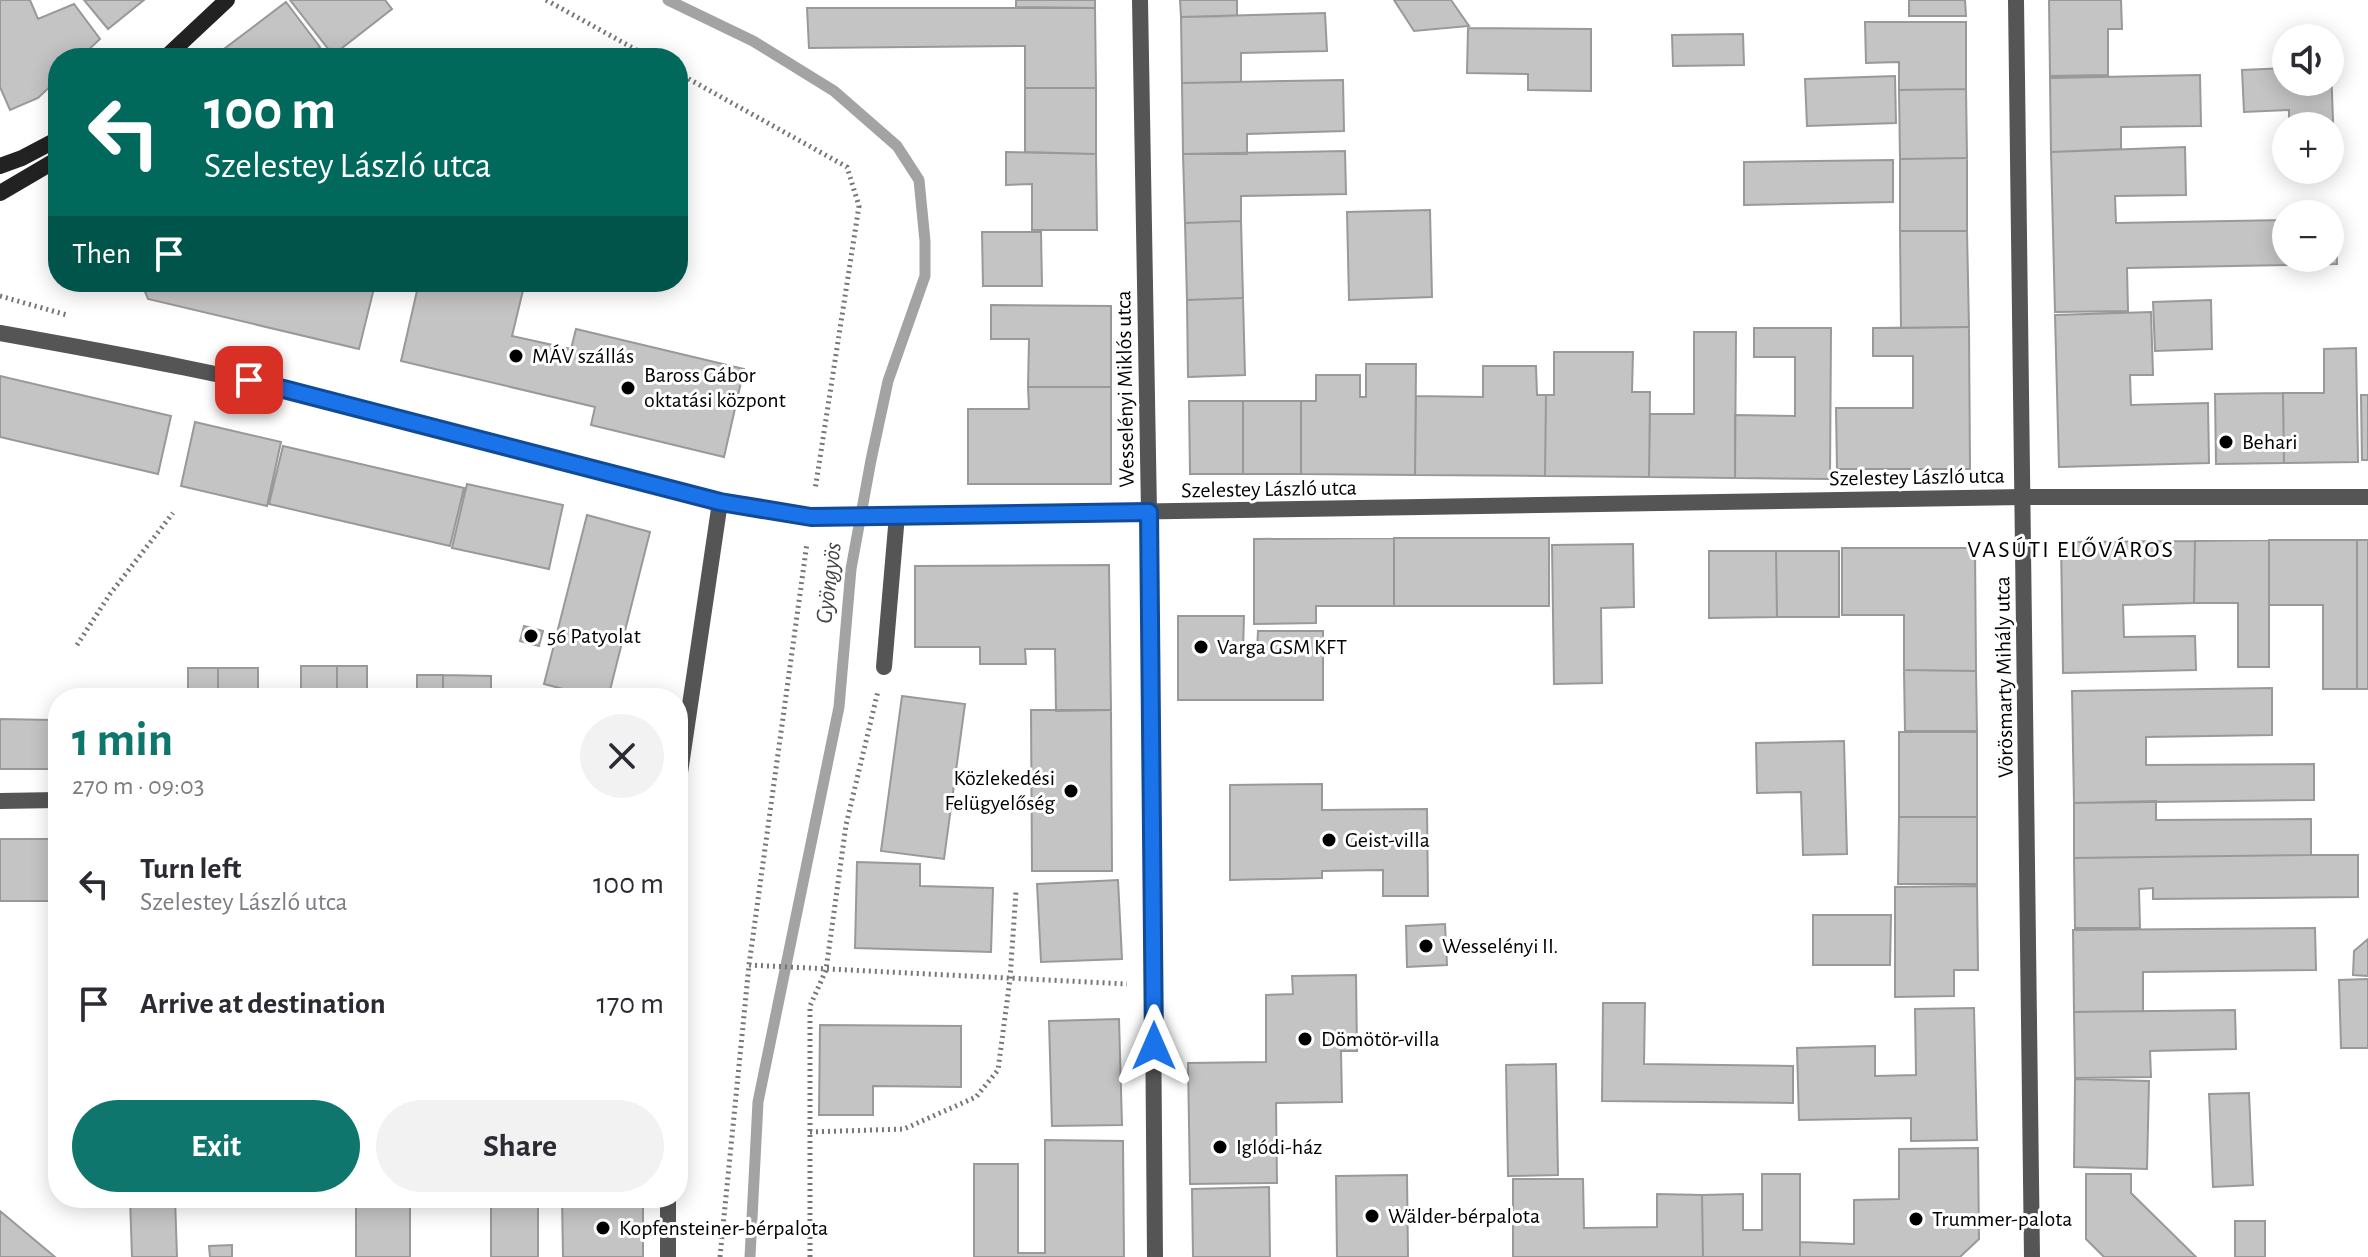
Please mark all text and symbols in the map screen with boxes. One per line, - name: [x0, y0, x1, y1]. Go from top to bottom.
- map controls: [2272, 24, 2344, 272]
- button: sound: [2272, 24, 2344, 96]
- icon: left: [72, 80, 176, 184]
- text: 100 m: [204, 83, 336, 139]
- button: +: [2272, 112, 2344, 184]
- text: Szelestey László utca: [204, 148, 491, 184]
- button: −: [2272, 200, 2344, 272]
- icon: arrive: [147, 232, 191, 276]
- text: Then: [72, 239, 131, 269]
- street label: Wesselényi Miklós utca: [1112, 290, 1138, 488]
- place label: MÁV szállás: [532, 344, 634, 367]
- pin: [215, 346, 283, 414]
- marker: MÁV szállás: [507, 347, 525, 365]
- icon: arrive: [227, 358, 271, 402]
- place label: Baross Gábor oktatási központ: [644, 364, 786, 411]
- marker: Baross Gábor oktatási központ: [619, 379, 637, 397]
- place label: Behari: [2242, 431, 2298, 453]
- marker: Behari: [2217, 433, 2235, 451]
- street label: Szelestey László utca: [1829, 464, 2005, 490]
- street label: Szelestey László utca: [1181, 476, 1357, 502]
- district label: VASÚTI ELŐVÁROS: [1967, 536, 2175, 562]
- water label: Gyöngyös: [812, 541, 846, 625]
- street label: Vörösmarty Mihály utca: [1991, 576, 2017, 778]
- place label: 56 Patyolat: [547, 625, 641, 647]
- marker: 56 Patyolat: [522, 627, 540, 645]
- place label: Varga GSM KFT: [1217, 636, 1347, 658]
- marker: Varga GSM KFT: [1192, 638, 1210, 656]
- button: close: [580, 714, 664, 798]
- text: 1 min: [72, 717, 173, 765]
- place label: Közlekedési Felügyelőség: [944, 767, 1055, 814]
- text: 270 m · 09:03: [72, 773, 204, 799]
- marker: Közlekedési Felügyelőség: [1062, 782, 1080, 800]
- place label: Geist-villa: [1345, 829, 1430, 851]
- marker: Geist-villa: [1320, 831, 1338, 849]
- text: Turn left: [140, 854, 241, 884]
- icon: left: [72, 862, 116, 906]
- text: 100 m: [593, 869, 664, 899]
- text: Szelestey László utca: [140, 889, 348, 915]
- place label: Wesselényi II.: [1442, 935, 1558, 957]
- marker: Wesselényi II.: [1417, 937, 1435, 955]
- icon: arrive: [72, 982, 116, 1026]
- text: Arrive at destination: [140, 989, 386, 1019]
- text: 170 m: [596, 989, 664, 1019]
- position arrow: [1112, 1004, 1196, 1088]
- place label: Dömötör-villa: [1321, 1028, 1440, 1050]
- marker: Dömötör-villa: [1296, 1030, 1314, 1048]
- button: Exit: [72, 1100, 360, 1192]
- button: Share: [376, 1100, 664, 1192]
- place label: Iglódi-ház: [1236, 1136, 1322, 1158]
- marker: Iglódi-ház: [1211, 1138, 1229, 1156]
- place label: Wälder-bérpalota: [1388, 1205, 1540, 1227]
- marker: Wälder-bérpalota: [1363, 1207, 1381, 1225]
- place label: Trummer-palota: [1932, 1208, 2073, 1230]
- marker: Trummer-palota: [1907, 1210, 1925, 1228]
- place label: Kopfensteiner-bérpalota: [619, 1217, 828, 1239]
- marker: Kopfensteiner-bérpalota: [594, 1219, 612, 1237]

